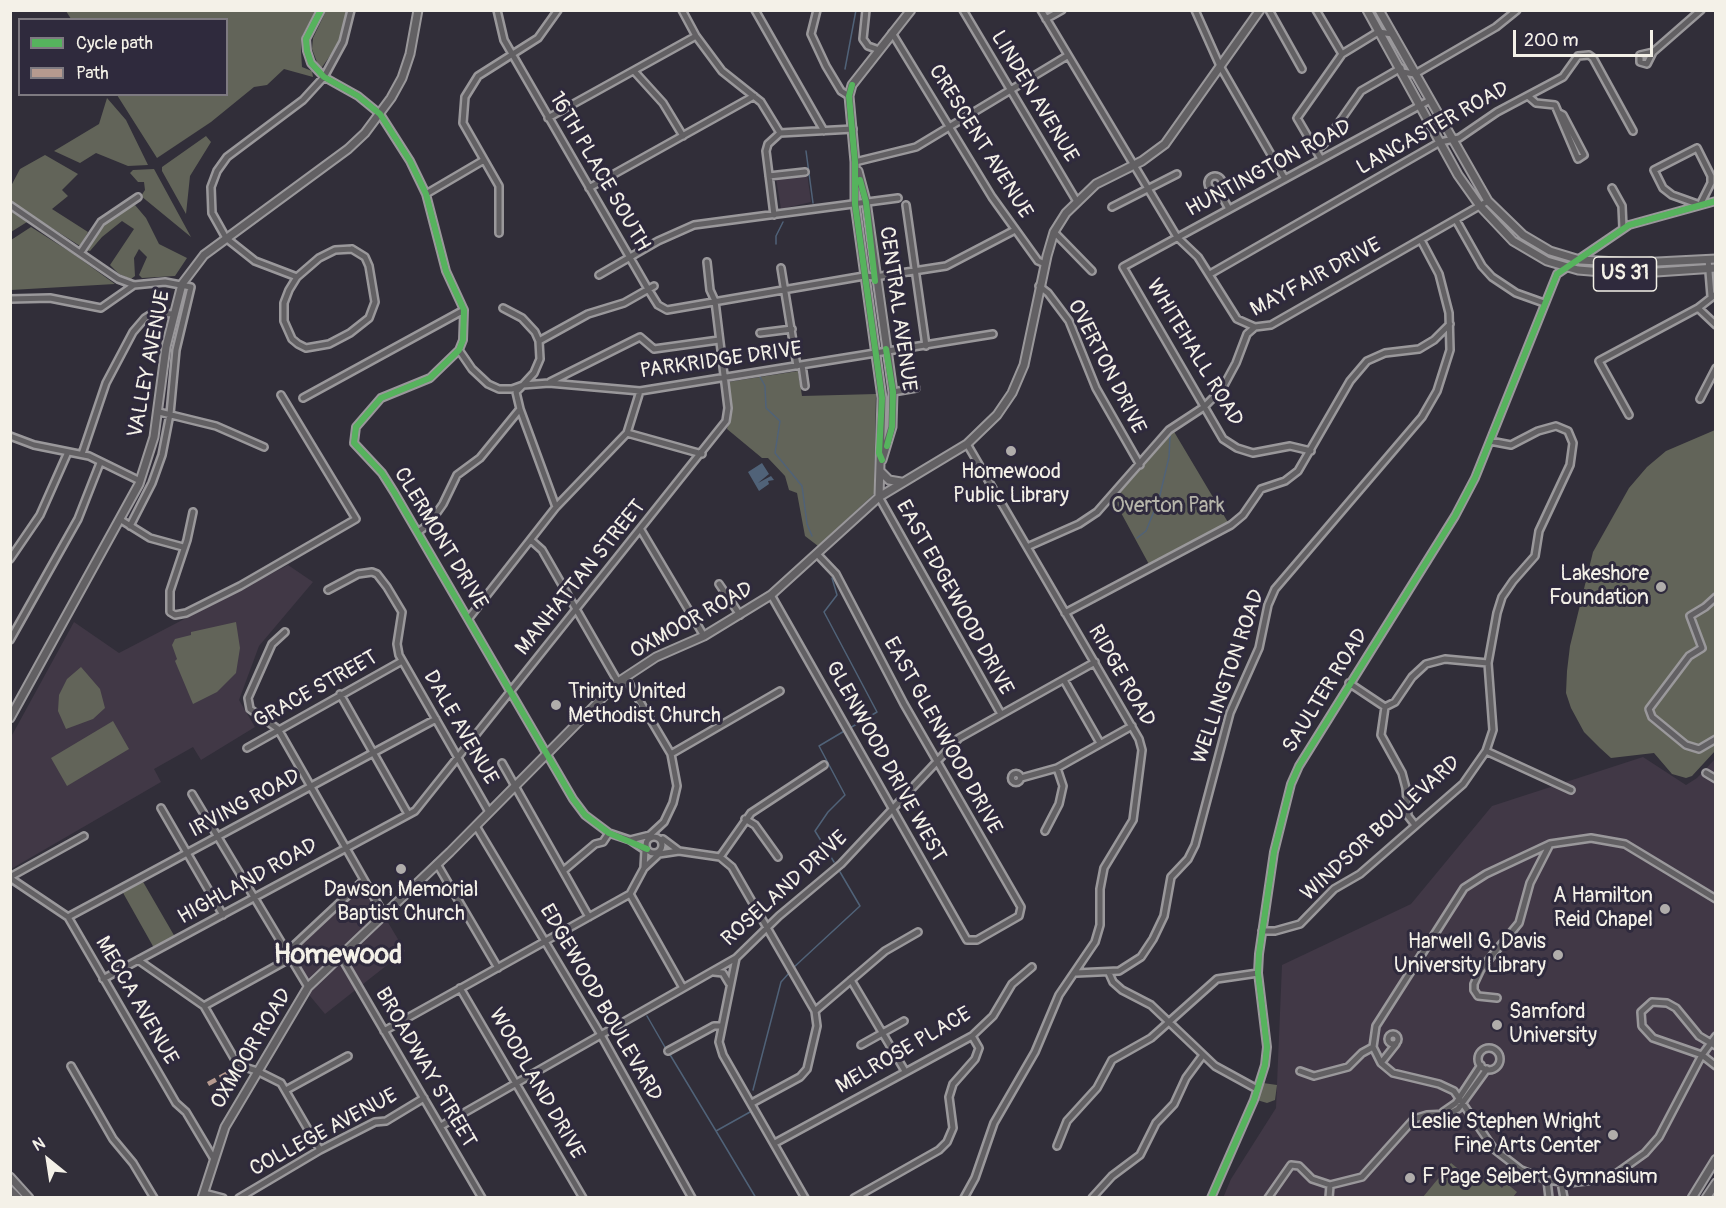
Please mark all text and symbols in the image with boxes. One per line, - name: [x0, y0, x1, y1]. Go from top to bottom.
- legend: [18, 18, 228, 96]
- scale bar: [1516, 18, 1656, 56]
- street label: LINDEN AVENUE: [985, 27, 1083, 167]
- text: 200 m: [1524, 29, 1579, 52]
- text: Cycle path: [76, 32, 153, 55]
- street label: CRESCENT AVENUE: [922, 60, 1038, 224]
- text: Path: [76, 62, 109, 85]
- street label: LANCASTER ROAD: [1353, 77, 1513, 181]
- street label: 16TH PLACE SOUTH: [543, 88, 655, 256]
- street label: HUNTINGTON ROAD: [1182, 115, 1356, 223]
- street label: CENTRAL AVENUE: [873, 225, 921, 393]
- street label: MAYFAIR DRIVE: [1246, 233, 1386, 323]
- road number: US 31: [1594, 257, 1656, 291]
- street label: WHITEHALL ROAD: [1140, 275, 1248, 431]
- street label: VALLEY AVENUE: [123, 288, 177, 440]
- street label: OVERTON DRIVE: [1061, 296, 1151, 438]
- street label: PARKRIDGE DRIVE: [638, 337, 804, 385]
- marker: Homewood Public Library: [1004, 444, 1018, 458]
- place label: Homewood Public Library: [953, 460, 1069, 510]
- street label: CLERMONT DRIVE: [388, 463, 492, 615]
- park label: Overton Park: [1111, 494, 1225, 520]
- street label: MANHATTAN STREET: [511, 495, 651, 661]
- street label: EAST EDGEWOOD DRIVE: [890, 496, 1018, 700]
- place label: Lakeshore Foundation: [1549, 562, 1649, 612]
- street label: OXMOOR ROAD: [626, 577, 758, 665]
- marker: Lakeshore Foundation: [1654, 580, 1668, 594]
- street label: WELLINGTON ROAD: [1187, 587, 1271, 767]
- street label: RIDGE ROAD: [1082, 621, 1160, 731]
- street label: SAULTER ROAD: [1278, 624, 1374, 758]
- street label: EAST GLENWOOD DRIVE: [877, 633, 1007, 839]
- street label: GRACE STREET: [250, 646, 382, 734]
- street label: GLENWOOD DRIVE WEST: [819, 657, 951, 867]
- street label: DALE AVENUE: [417, 666, 503, 790]
- place label: Trinity United Methodist Church: [568, 680, 721, 730]
- marker: Trinity United Methodist Church: [549, 698, 563, 712]
- street label: WINDSOR BOULEVARD: [1296, 751, 1466, 907]
- street label: IRVING ROAD: [185, 764, 305, 844]
- street label: ROSELAND DRIVE: [717, 826, 853, 952]
- street label: HIGHLAND ROAD: [174, 833, 322, 931]
- marker: Dawson Memorial Baptist Church: [394, 862, 408, 876]
- place label: Dawson Memorial Baptist Church: [323, 878, 479, 928]
- place label: A Hamilton Reid Chapel: [1553, 884, 1653, 934]
- street label: EDGEWOOD BOULEVARD: [533, 900, 667, 1106]
- marker: A Hamilton Reid Chapel: [1658, 902, 1672, 916]
- place label: Harwell G. Davis University Library: [1394, 930, 1546, 980]
- street label: MECCA AVENUE: [89, 932, 183, 1070]
- district label: Homewood: [274, 940, 402, 972]
- marker: Harwell G. Davis University Library: [1551, 948, 1565, 962]
- street label: BROADWAY STREET: [369, 983, 481, 1153]
- street label: OXMOOR ROAD: [206, 984, 298, 1114]
- place label: Samford University: [1509, 1000, 1597, 1050]
- street label: MELROSE PLACE: [832, 1002, 976, 1100]
- street label: WOODLAND DRIVE: [483, 1004, 589, 1164]
- marker: Samford University: [1490, 1018, 1504, 1032]
- street label: COLLEGE AVENUE: [246, 1084, 402, 1182]
- place label: Leslie Stephen Wright Fine Arts Center: [1410, 1110, 1601, 1160]
- marker: Leslie Stephen Wright Fine Arts Center: [1606, 1128, 1620, 1142]
- north arrow: [18, 1130, 78, 1190]
- text: N: [29, 1133, 49, 1156]
- place label: F Page Seibert Gymnasium: [1422, 1165, 1658, 1191]
- marker: F Page Seibert Gymnasium: [1403, 1171, 1417, 1185]

